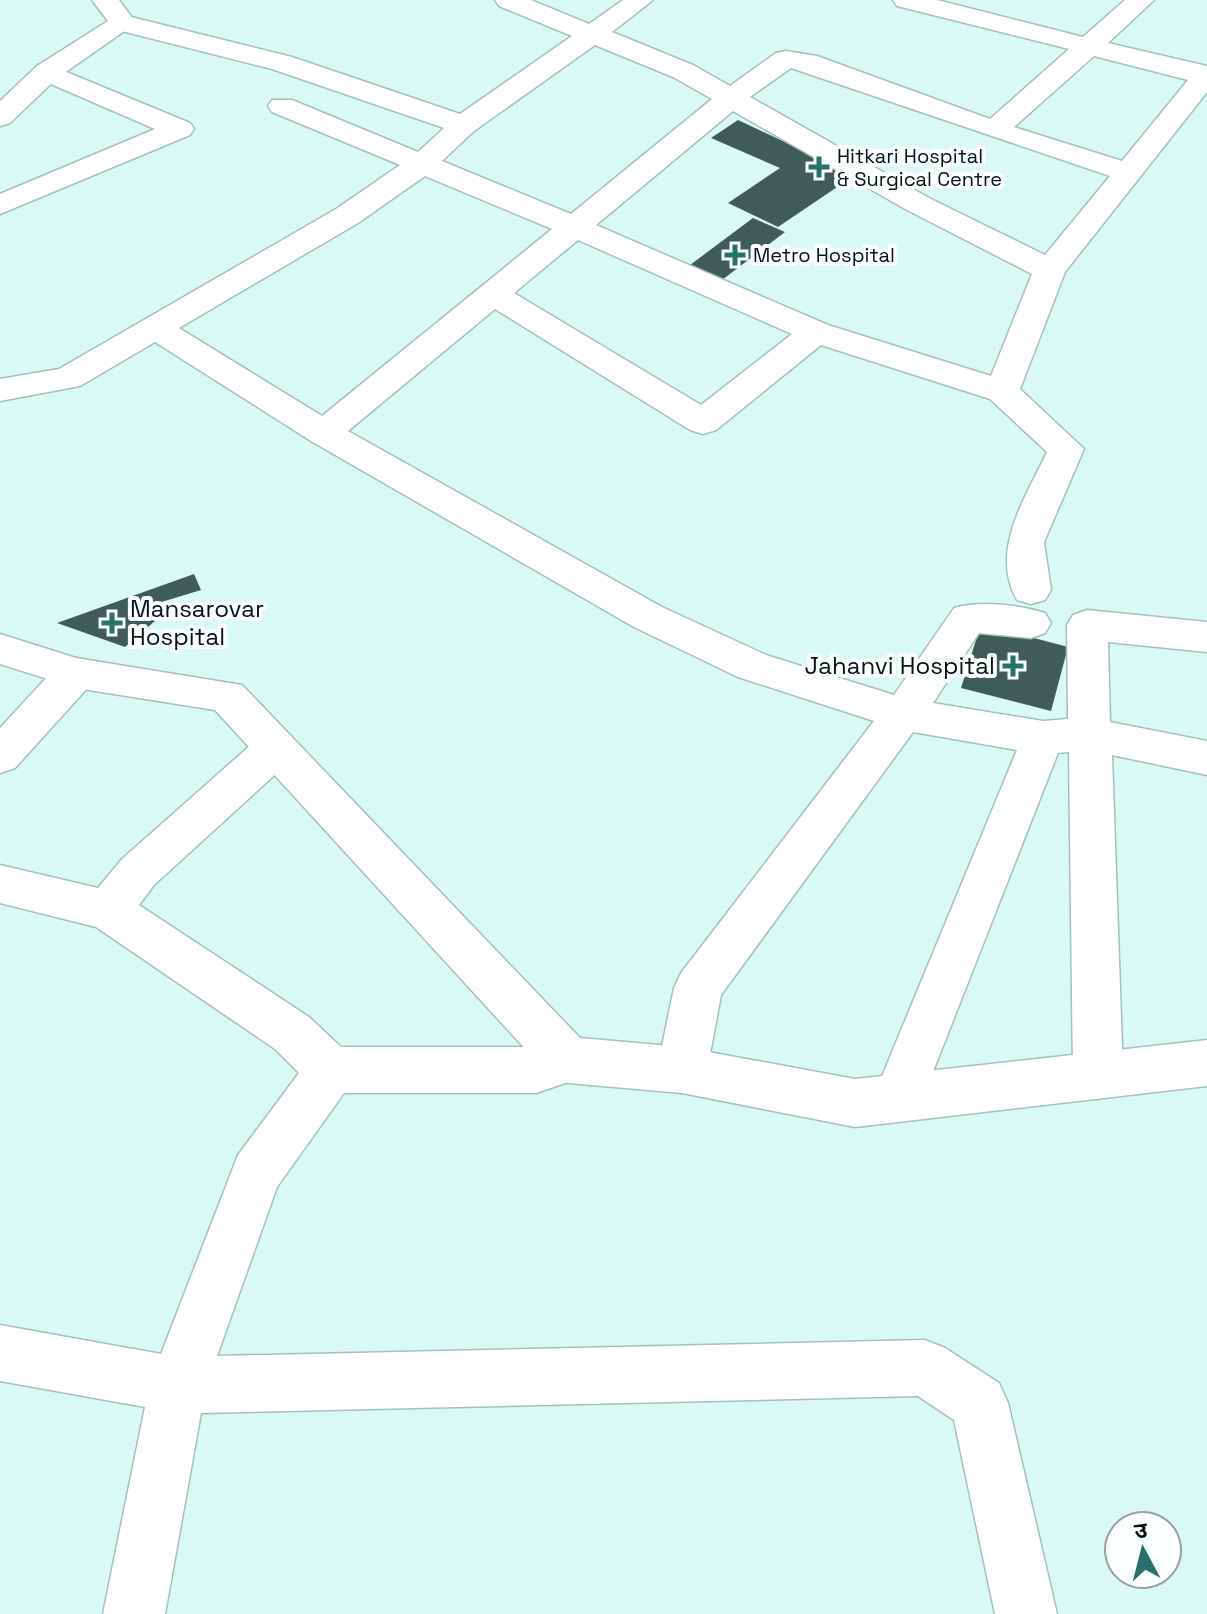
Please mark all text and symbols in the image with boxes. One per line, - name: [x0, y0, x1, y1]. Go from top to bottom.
- place label: Hitkari Hospital & Surgical Centre: [837, 143, 1002, 192]
- marker: Hitkari Hospital & Surgical Centre: [808, 156, 830, 178]
- place label: Metro Hospital: [753, 242, 895, 268]
- marker: Metro Hospital: [724, 244, 746, 266]
- place label: Mansarovar Hospital: [130, 593, 264, 652]
- marker: Mansarovar Hospital: [101, 612, 123, 634]
- place label: Jahanvi Hospital: [805, 650, 995, 681]
- marker: Jahanvi Hospital: [1002, 655, 1024, 677]
- north arrow: [1103, 1510, 1183, 1590]
- text: उ: [1132, 1515, 1150, 1545]

